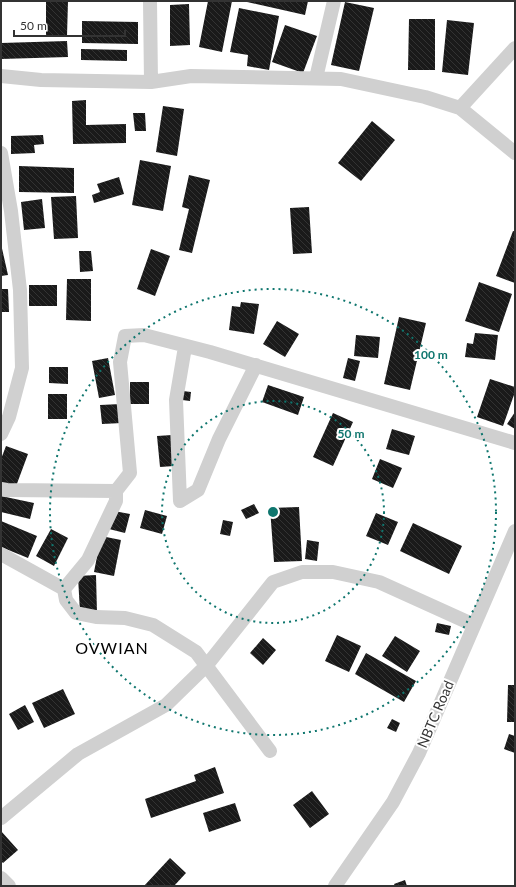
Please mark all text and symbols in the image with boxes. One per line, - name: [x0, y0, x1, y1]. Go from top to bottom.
- scale bar: [14, 12, 125, 38]
- text: 50 m: [20, 18, 47, 33]
- text: 100 m: [414, 347, 448, 362]
- text: 50 m: [338, 426, 364, 441]
- centre of rings: [266, 505, 280, 519]
- district label: OVWIAN: [75, 638, 149, 657]
- street label: NBTC Road: [413, 678, 457, 750]

